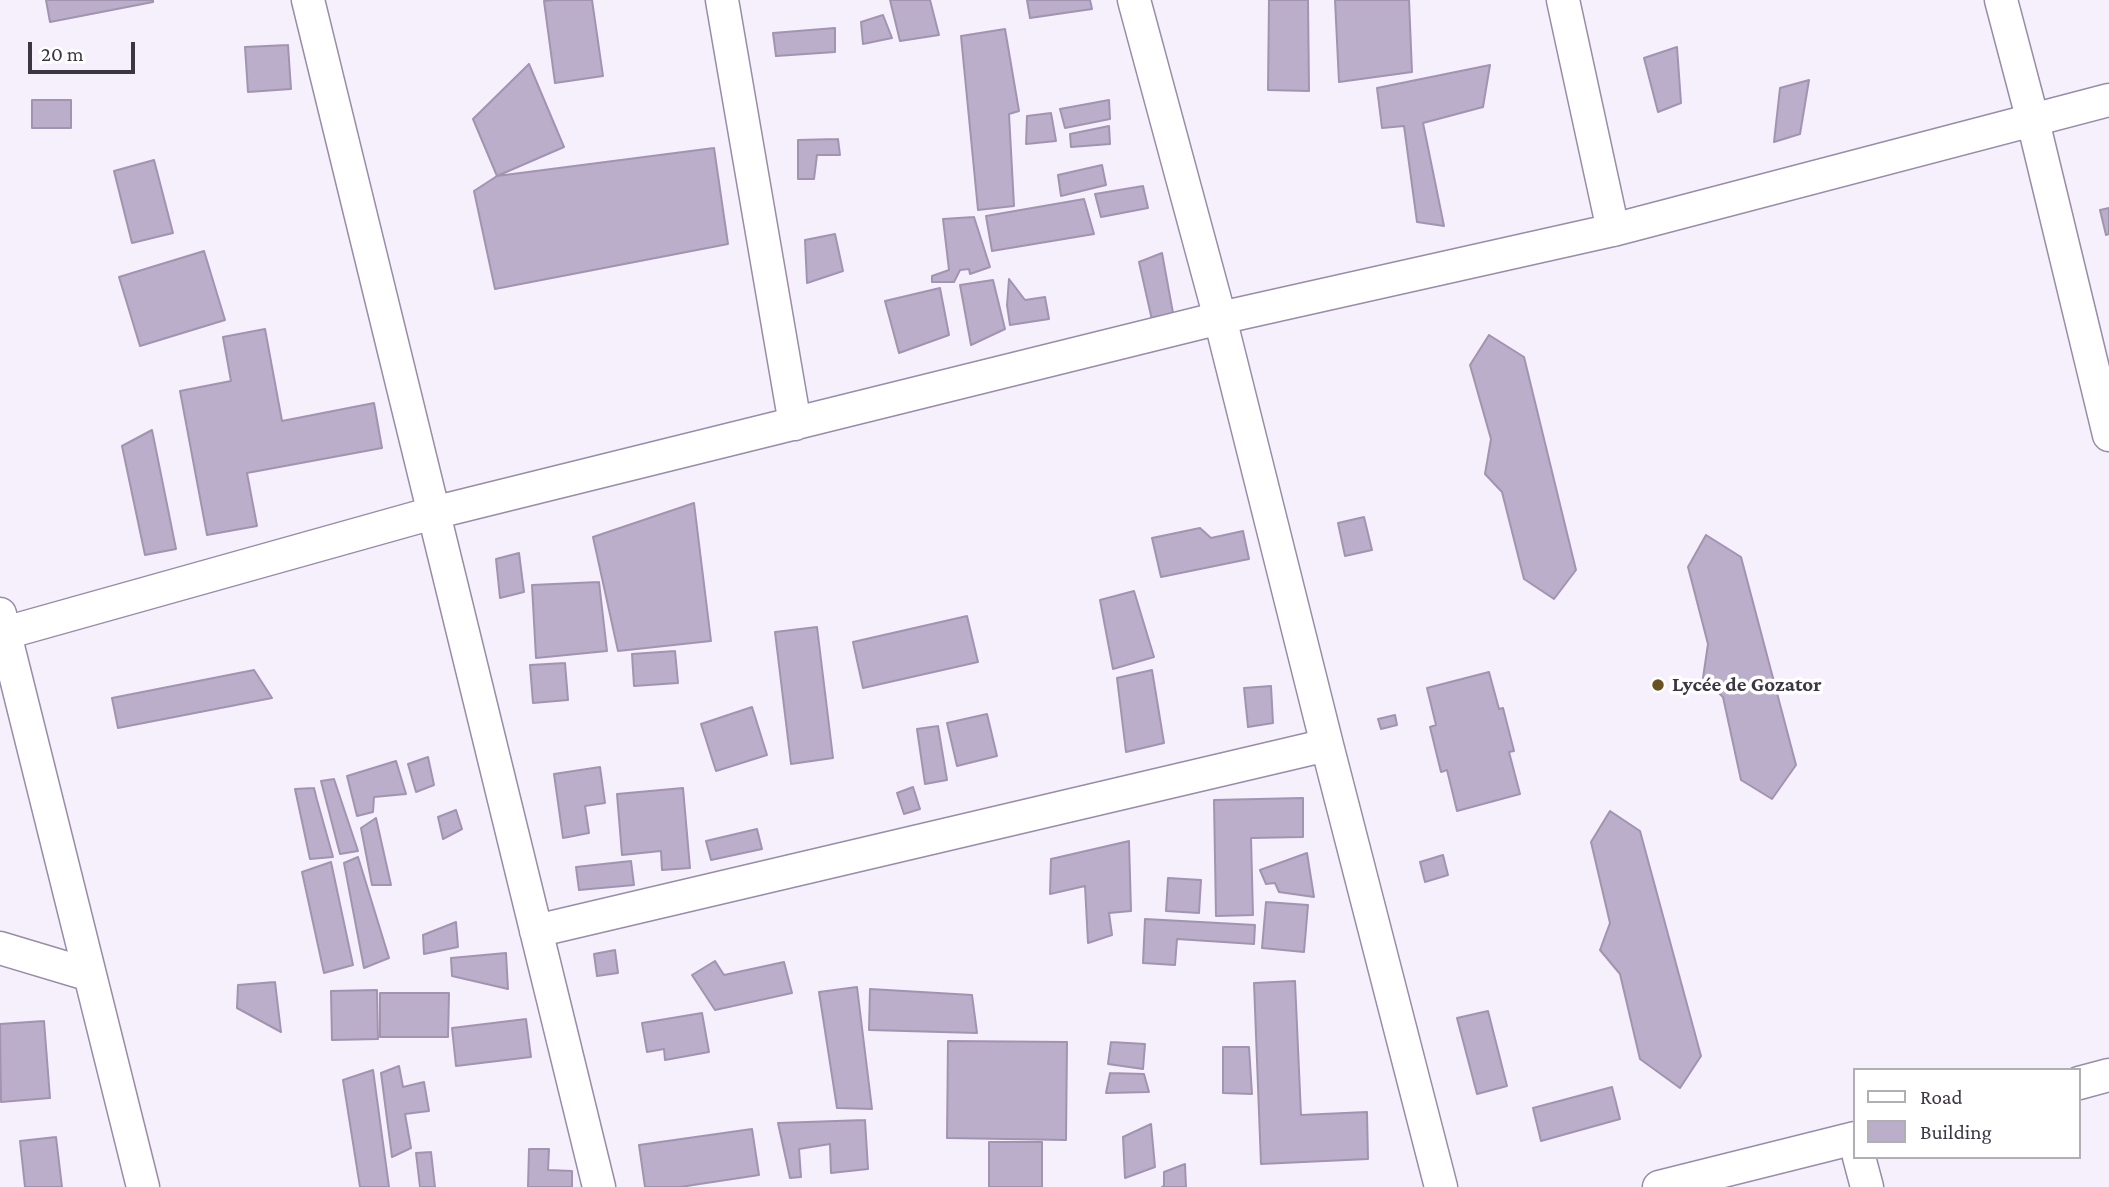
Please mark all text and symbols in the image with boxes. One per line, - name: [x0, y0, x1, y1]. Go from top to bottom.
- scale bar: [32, 28, 138, 72]
- text: 20 m: [41, 42, 84, 66]
- place label: Lycée de Gozator: [1672, 672, 1822, 698]
- marker: Lycée de Gozator: [1650, 677, 1666, 693]
- legend: [1854, 1068, 2081, 1159]
- text: Road: [1920, 1085, 1963, 1109]
- text: Building: [1920, 1120, 1992, 1144]

